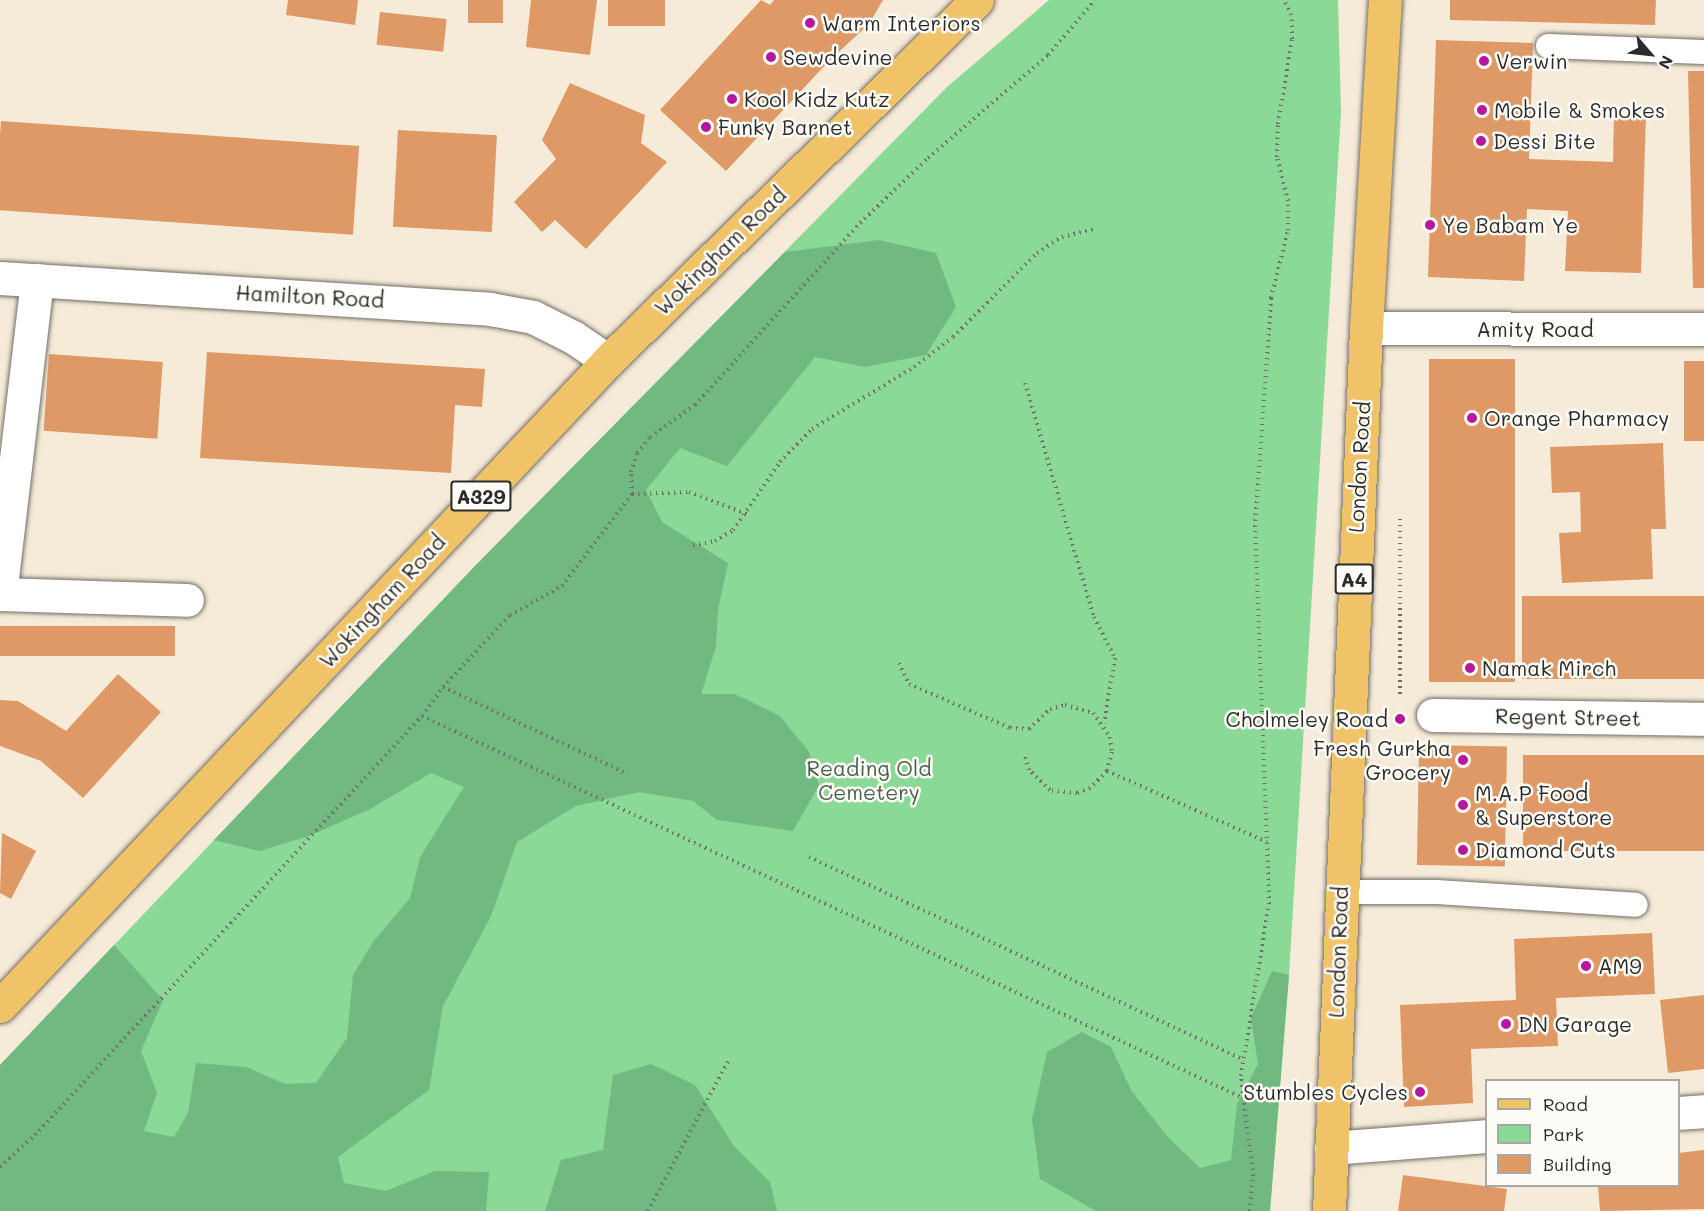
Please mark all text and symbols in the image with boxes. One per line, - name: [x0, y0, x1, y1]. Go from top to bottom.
- place label: Warm Interiors: [822, 10, 981, 36]
- marker: Warm Interiors: [803, 16, 817, 30]
- north arrow: [1620, 24, 1680, 84]
- place label: Sewdevine: [783, 44, 893, 70]
- place label: Verwin: [1496, 48, 1567, 74]
- marker: Sewdevine: [764, 50, 778, 64]
- text: N: [1654, 52, 1678, 73]
- marker: Verwin: [1477, 54, 1491, 68]
- place label: Kool Kidz Kutz: [744, 86, 890, 112]
- marker: Kool Kidz Kutz: [725, 92, 739, 106]
- place label: Mobile & Smokes: [1494, 97, 1665, 123]
- marker: Mobile & Smokes: [1475, 103, 1489, 117]
- place label: Funky Barnet: [718, 114, 852, 140]
- marker: Funky Barnet: [699, 120, 713, 134]
- place label: Dessi Bite: [1493, 128, 1596, 154]
- marker: Dessi Bite: [1474, 134, 1488, 148]
- street label: Wokingham Road: [649, 182, 791, 320]
- place label: Ye Babam Ye: [1442, 212, 1578, 238]
- marker: Ye Babam Ye: [1423, 218, 1437, 232]
- street label: Hamilton Road: [235, 280, 385, 312]
- street label: Amity Road: [1477, 316, 1593, 342]
- street label: London Road: [1343, 401, 1375, 533]
- place label: Orange Pharmacy: [1484, 405, 1669, 431]
- marker: Orange Pharmacy: [1465, 411, 1479, 425]
- road number: A329: [450, 479, 512, 513]
- street label: Wokingham Road: [314, 529, 450, 673]
- road number: A4: [1334, 562, 1374, 596]
- place label: Namak Mirch: [1482, 655, 1616, 681]
- marker: Namak Mirch: [1463, 661, 1477, 675]
- street label: Regent Street: [1495, 703, 1641, 731]
- place label: Cholmeley Road: [1225, 706, 1388, 732]
- marker: Cholmeley Road: [1393, 712, 1407, 726]
- place label: Fresh Gurkha Grocery: [1313, 735, 1451, 785]
- marker: Fresh Gurkha Grocery: [1456, 753, 1470, 767]
- park label: Reading Old Cemetery: [806, 755, 932, 805]
- place label: M.A.P Food & Superstore: [1475, 780, 1612, 830]
- marker: M.A.P Food & Superstore: [1456, 798, 1470, 812]
- place label: Diamond Cuts: [1475, 837, 1616, 863]
- marker: Diamond Cuts: [1456, 843, 1470, 857]
- street label: London Road: [1323, 886, 1353, 1018]
- place label: AM9: [1598, 953, 1642, 979]
- marker: AM9: [1579, 959, 1593, 973]
- place label: DN Garage: [1518, 1011, 1632, 1037]
- marker: DN Garage: [1499, 1017, 1513, 1031]
- place label: Stumbles Cycles: [1243, 1079, 1408, 1105]
- legend: [1485, 1079, 1680, 1187]
- marker: Stumbles Cycles: [1413, 1085, 1427, 1099]
- text: Road: [1543, 1092, 1588, 1116]
- text: Park: [1543, 1122, 1584, 1146]
- text: Building: [1543, 1152, 1611, 1176]

